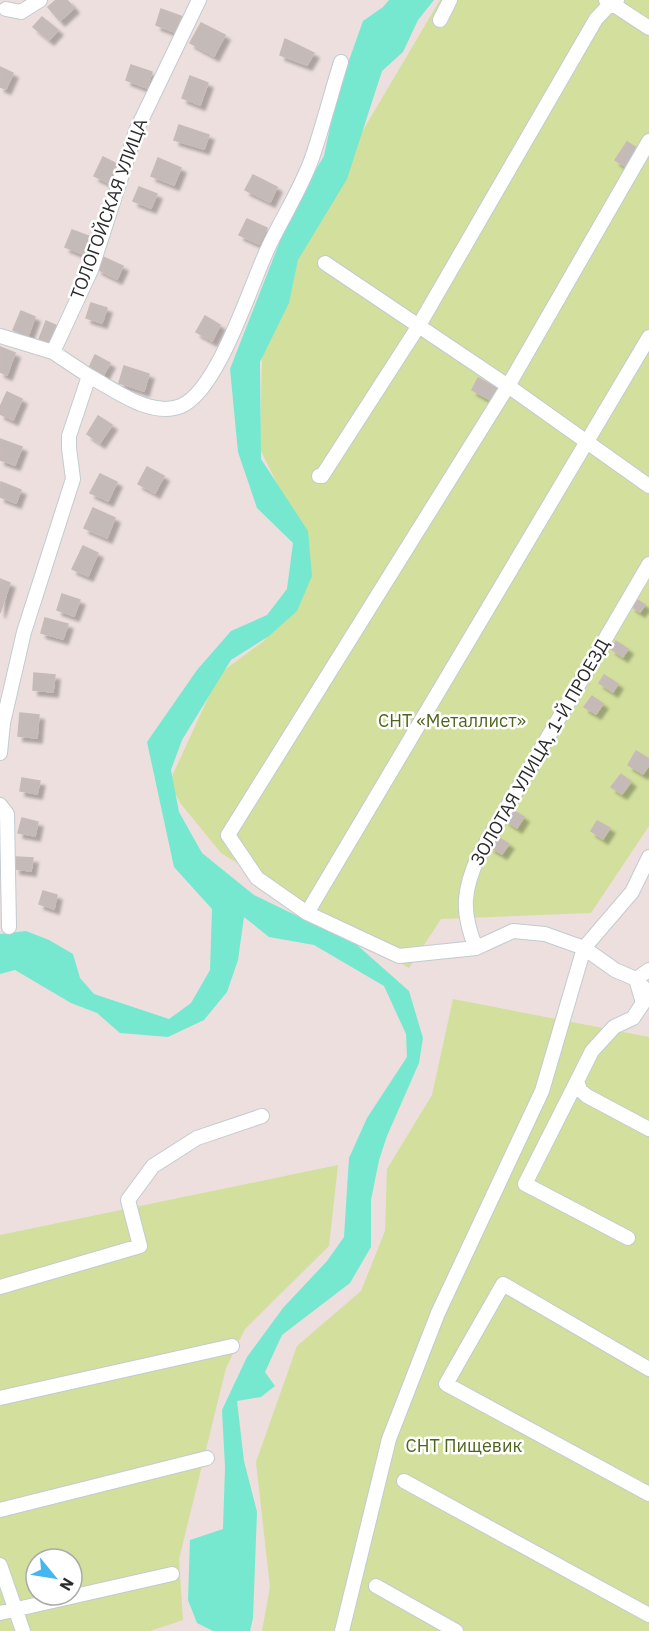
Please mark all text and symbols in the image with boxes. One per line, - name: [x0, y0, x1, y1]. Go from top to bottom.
- street label: ТОЛОГОЙСКАЯ УЛИЦА: [65, 115, 152, 303]
- street label: ЗОЛОТАЯ УЛИЦА, 1-Й ПРОЕЗД: [465, 634, 614, 869]
- park label: СНТ «Металлист»: [378, 709, 526, 732]
- park label: СНТ Пищевик: [406, 1434, 522, 1457]
- north arrow: [24, 1547, 84, 1607]
- text: N: [55, 1574, 79, 1595]

